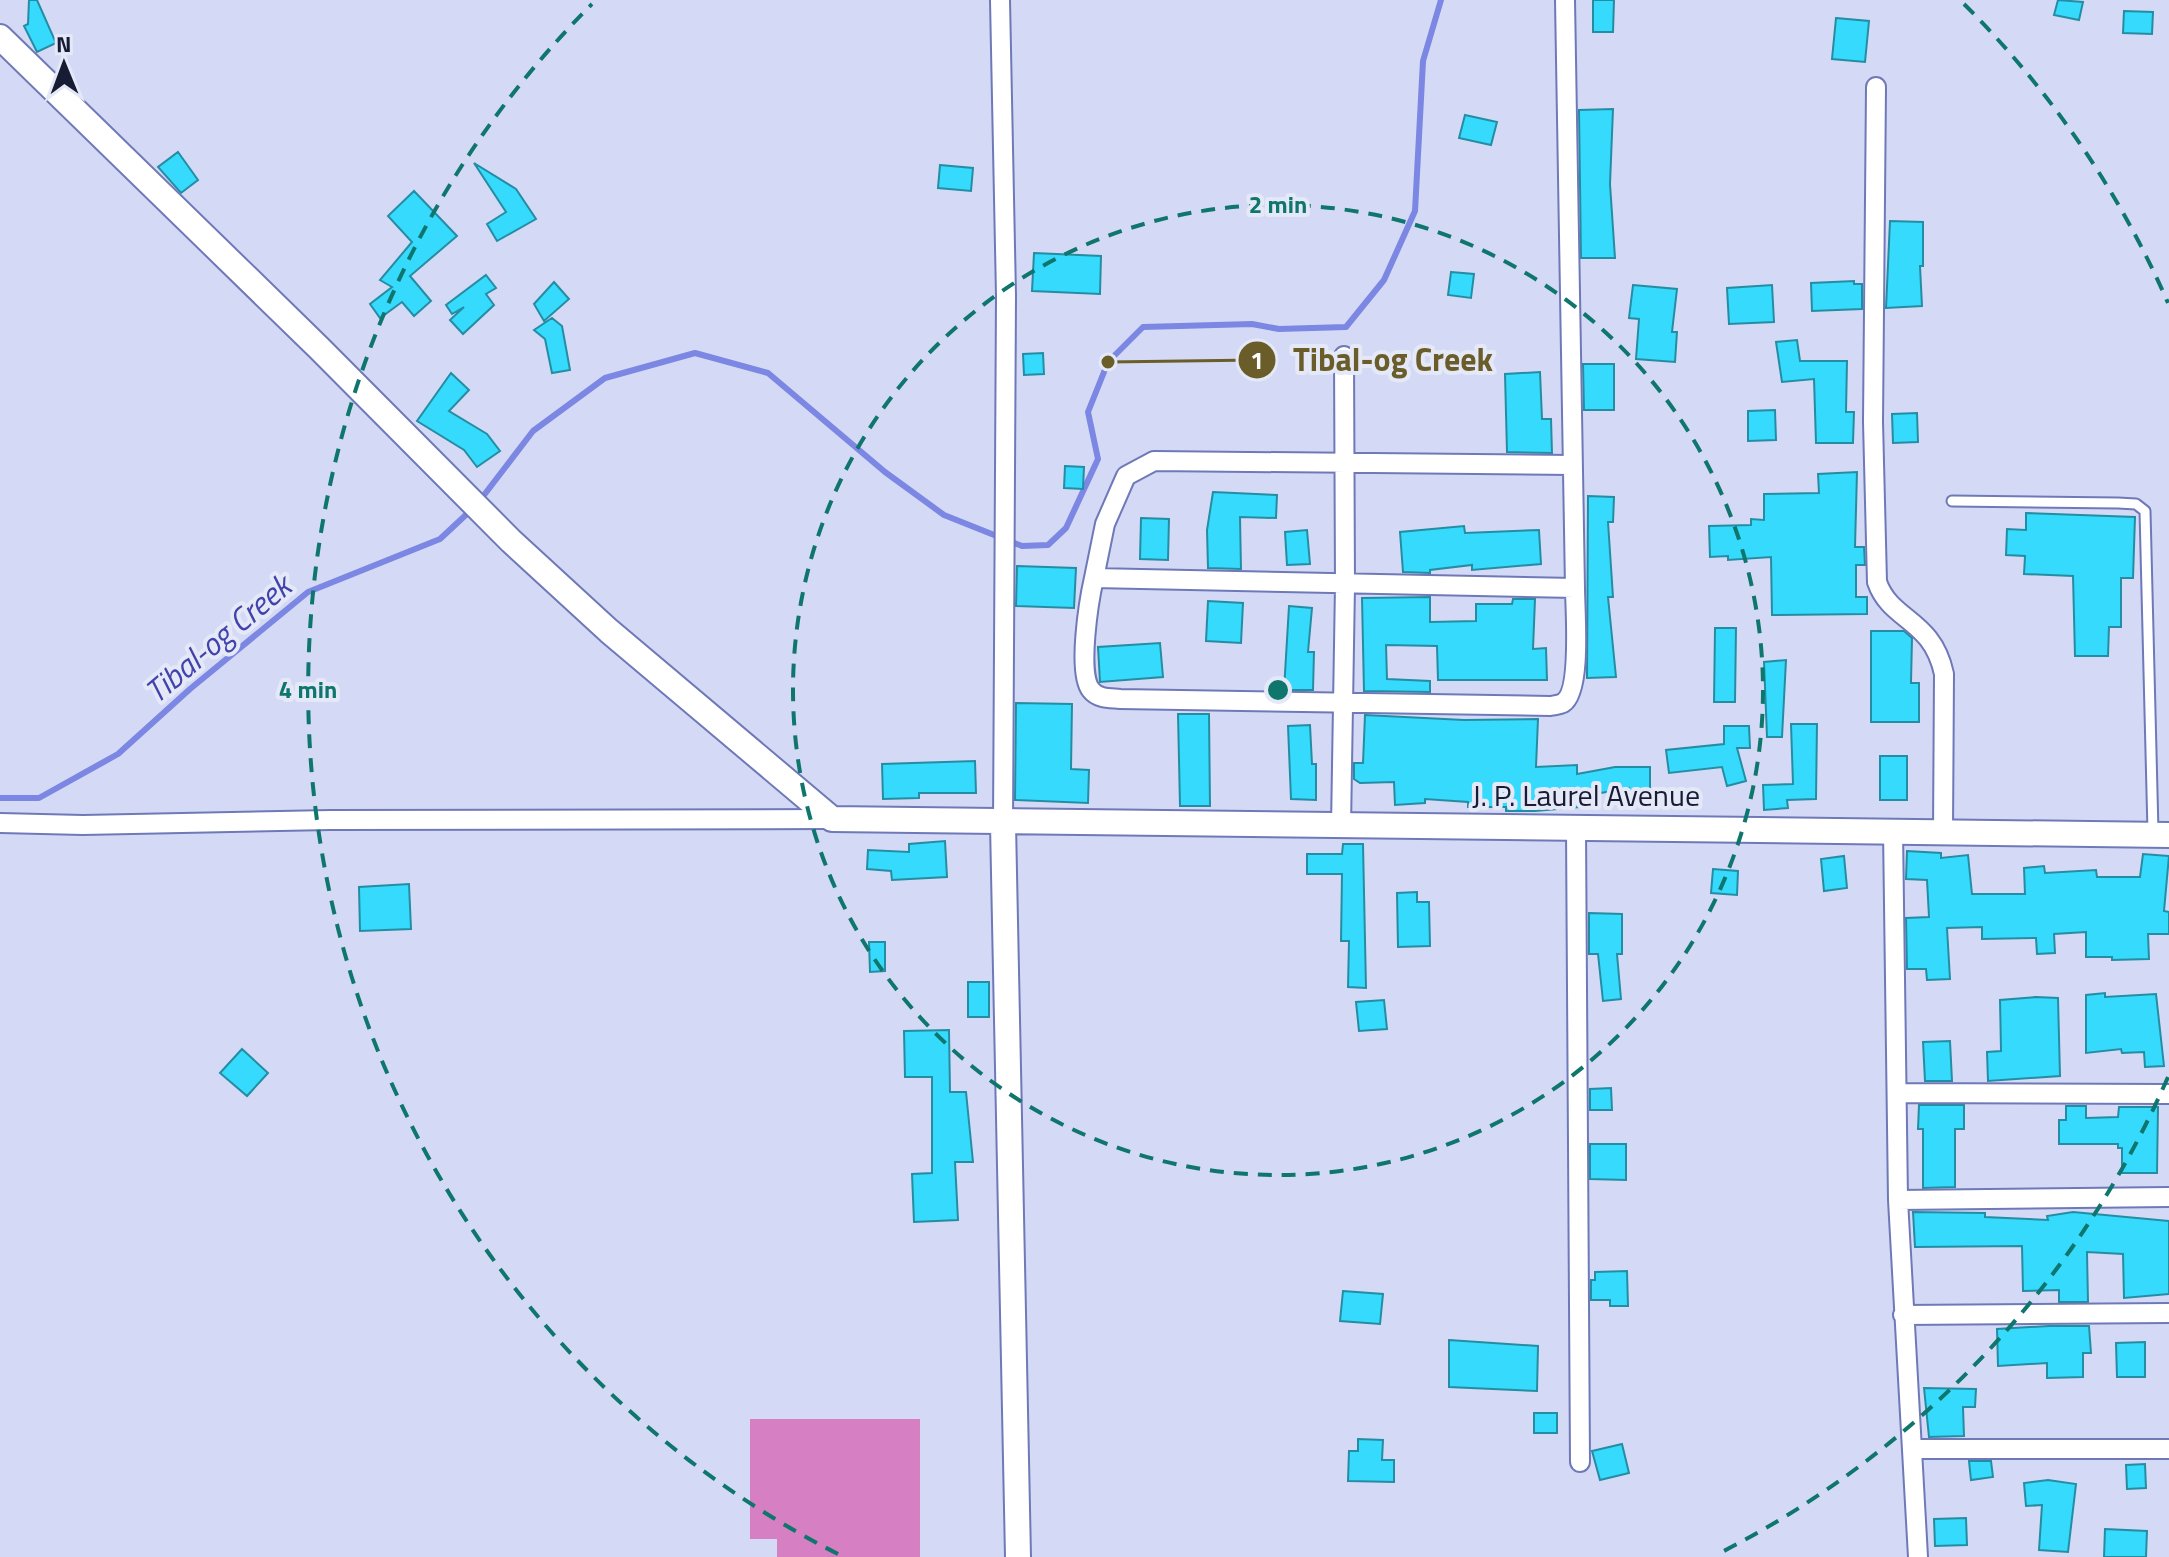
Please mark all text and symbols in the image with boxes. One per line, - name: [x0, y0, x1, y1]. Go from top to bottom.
- north arrow: [24, 24, 104, 104]
- text: N: [56, 27, 72, 61]
- text: 2 min: [1249, 186, 1307, 222]
- callout: Tibal-og Creek: [1237, 332, 1509, 388]
- text: Tibal-og Creek: [1293, 335, 1494, 383]
- text: 1: [1250, 342, 1264, 378]
- water label: Tibal-og Creek: [133, 560, 304, 714]
- text: 4 min: [279, 671, 337, 707]
- centre of rings: [1264, 676, 1292, 704]
- street label: J. P. Laurel Avenue: [1472, 772, 1700, 818]

